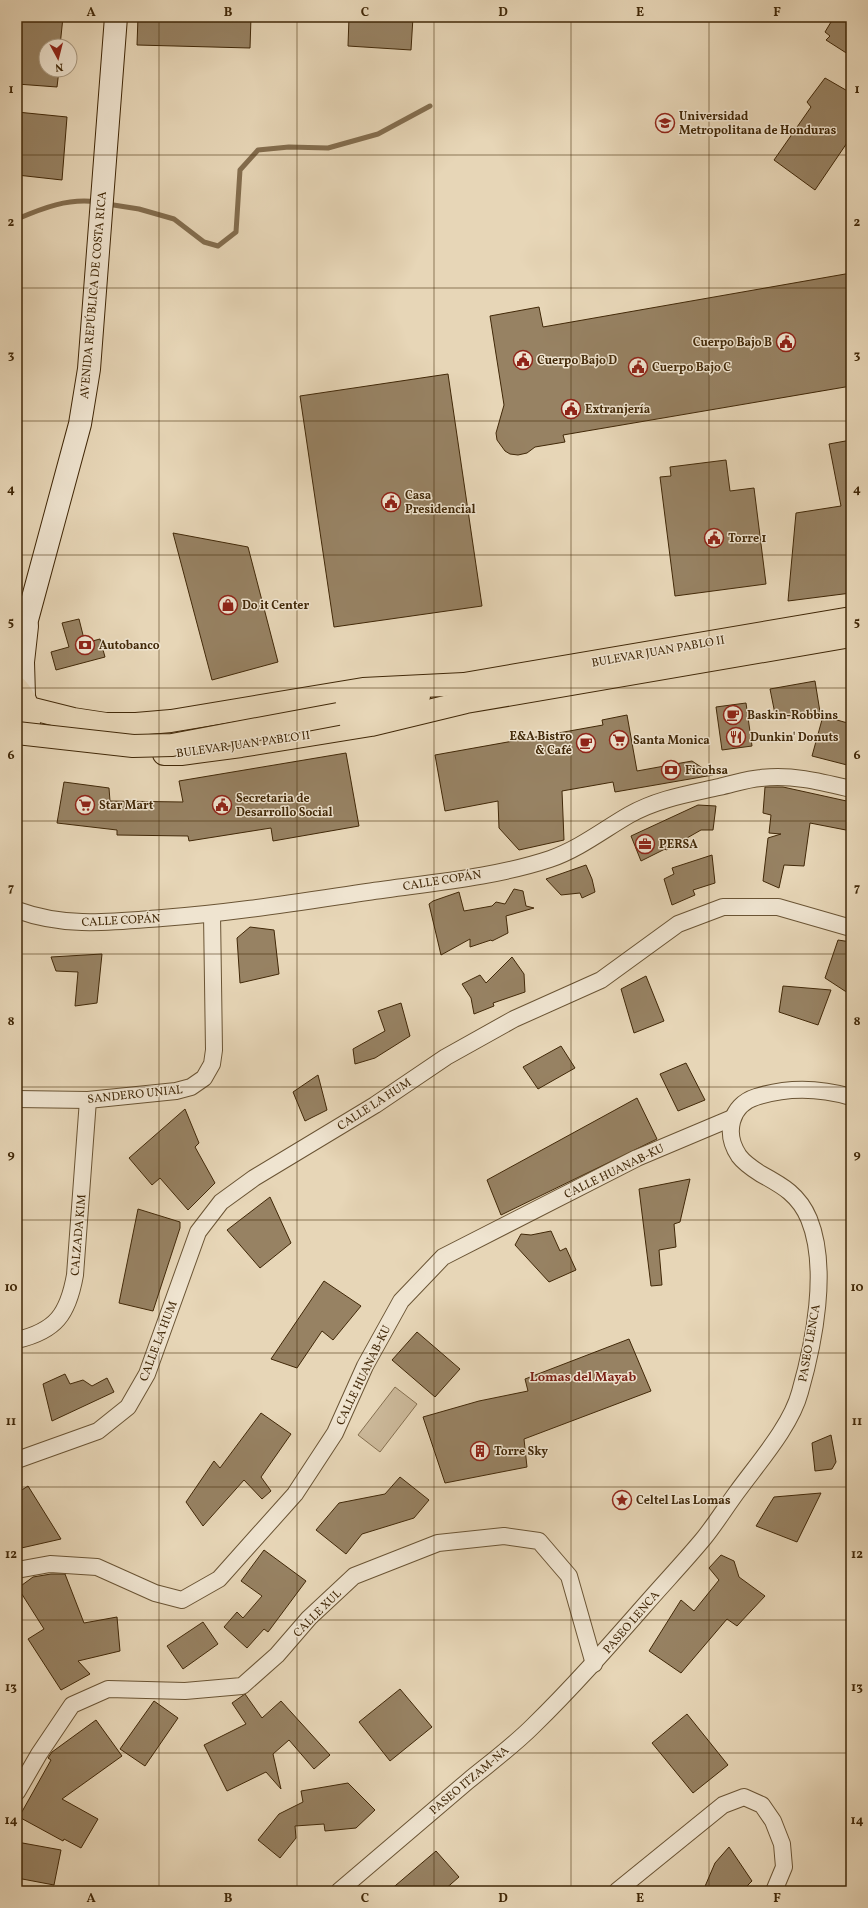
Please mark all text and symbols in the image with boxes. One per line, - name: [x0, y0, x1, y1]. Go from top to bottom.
- text: A: [86, 4, 96, 22]
- text: B: [224, 4, 233, 22]
- text: C: [361, 4, 369, 22]
- text: D: [498, 4, 508, 22]
- text: E: [636, 4, 644, 22]
- text: F: [773, 4, 781, 22]
- north arrow: [38, 38, 78, 78]
- text: N: [54, 59, 64, 74]
- text: 1: [8, 81, 14, 99]
- text: 1: [854, 81, 860, 99]
- place label: Universidad Metropolitana de Honduras: [679, 109, 837, 139]
- school or university icon: Universidad Metropolitana de Honduras: [654, 112, 676, 134]
- street label: AVENIDA REPÚBLICA DE COSTA RICA: [76, 190, 111, 400]
- text: 2: [8, 214, 15, 232]
- text: 2: [854, 214, 861, 232]
- public building icon: Cuerpo Bajo B: [775, 331, 797, 353]
- place label: Cuerpo Bajo B: [693, 335, 772, 351]
- text: 3: [8, 347, 15, 365]
- text: 3: [854, 347, 861, 365]
- public building icon: Cuerpo Bajo D: [512, 349, 534, 371]
- place label: Cuerpo Bajo D: [537, 353, 617, 369]
- public building icon: Cuerpo Bajo C: [627, 356, 649, 378]
- place label: Cuerpo Bajo C: [652, 360, 731, 376]
- public building icon: Extranjería: [560, 398, 582, 420]
- place label: Extranjería: [585, 402, 651, 418]
- text: 4: [7, 481, 15, 499]
- text: 4: [853, 481, 861, 499]
- place label: Casa Presidencial: [405, 488, 476, 518]
- public building icon: Casa Presidencial: [380, 491, 402, 513]
- public building icon: Torre 1: [703, 527, 725, 549]
- place label: Torre 1: [728, 531, 767, 547]
- shop icon: Do it Center: [217, 594, 239, 616]
- place label: Do it Center: [242, 598, 309, 614]
- text: 5: [8, 614, 14, 632]
- text: 5: [854, 614, 860, 632]
- street label: BULEVAR JUAN PABLO II: [590, 632, 726, 672]
- bank icon: Autobanco: [74, 634, 96, 656]
- place label: Autobanco: [99, 638, 160, 654]
- cafe icon: Baskin-Robbins: [722, 704, 744, 726]
- place label: Baskin-Robbins: [747, 708, 838, 724]
- restaurant icon: Dunkin' Donuts: [725, 726, 747, 748]
- street label: BULEVAR JUAN PABLO II: [175, 728, 311, 762]
- place label: E&A Bistro & Café: [510, 729, 572, 759]
- supermarket icon: Santa Monica: [608, 729, 630, 751]
- place label: Dunkin' Donuts: [750, 730, 839, 746]
- cafe icon: E&A Bistro & Café: [575, 732, 597, 754]
- place label: Santa Monica: [633, 733, 710, 749]
- text: 6: [7, 747, 15, 765]
- text: 6: [853, 747, 861, 765]
- bank icon: Ficohsa: [660, 759, 682, 781]
- place label: Ficohsa: [685, 763, 728, 779]
- place label: Secretaria de Desarrollo Social: [236, 791, 333, 821]
- supermarket icon: Star Mart: [74, 794, 96, 816]
- public building icon: Secretaria de Desarrollo Social: [211, 794, 233, 816]
- place label: Star Mart: [99, 798, 154, 814]
- office icon: PERSA: [634, 833, 656, 855]
- place label: PERSA: [659, 837, 698, 853]
- street label: CALLE COPÁN: [402, 866, 483, 895]
- text: 7: [8, 880, 14, 898]
- text: 7: [854, 880, 860, 898]
- street label: CALLE COPÁN: [81, 910, 161, 931]
- text: 8: [7, 1013, 15, 1031]
- text: 8: [853, 1013, 861, 1031]
- street label: CALLE LA HUM: [335, 1075, 415, 1135]
- street label: SANDERO UNIAL: [87, 1082, 184, 1108]
- street label: CALLE HUANAB-KU: [562, 1141, 667, 1203]
- text: 9: [7, 1146, 15, 1164]
- text: 9: [853, 1146, 861, 1164]
- street label: CALZADA KIM: [67, 1194, 91, 1276]
- text: 10: [4, 1279, 18, 1297]
- text: 10: [850, 1279, 864, 1297]
- street label: CALLE LA HUM: [136, 1299, 182, 1384]
- street label: PASEO LENCA: [795, 1302, 825, 1383]
- street label: CALLE HUANAB-KU: [333, 1323, 395, 1428]
- district label: Lomas del Mayab: [530, 1369, 636, 1387]
- text: 11: [6, 1413, 16, 1431]
- text: 11: [852, 1413, 862, 1431]
- building icon: Torre Sky: [469, 1440, 491, 1462]
- place label: Torre Sky: [494, 1444, 548, 1460]
- place icon: Celtel Las Lomas: [611, 1489, 633, 1511]
- place label: Celtel Las Lomas: [636, 1493, 731, 1509]
- text: 12: [5, 1546, 17, 1564]
- text: 12: [851, 1546, 863, 1564]
- street label: CALLE XUL: [290, 1586, 345, 1641]
- street label: PASEO LENCA: [600, 1587, 664, 1658]
- text: 13: [5, 1679, 17, 1697]
- text: 13: [851, 1679, 863, 1697]
- street label: PASEO ITZAM-NA: [427, 1742, 513, 1819]
- text: 14: [4, 1812, 18, 1830]
- text: 14: [850, 1812, 864, 1830]
- text: A: [86, 1890, 96, 1908]
- text: B: [224, 1890, 233, 1908]
- text: C: [361, 1890, 369, 1908]
- text: D: [498, 1890, 508, 1908]
- text: E: [636, 1890, 644, 1908]
- text: F: [773, 1890, 781, 1908]

